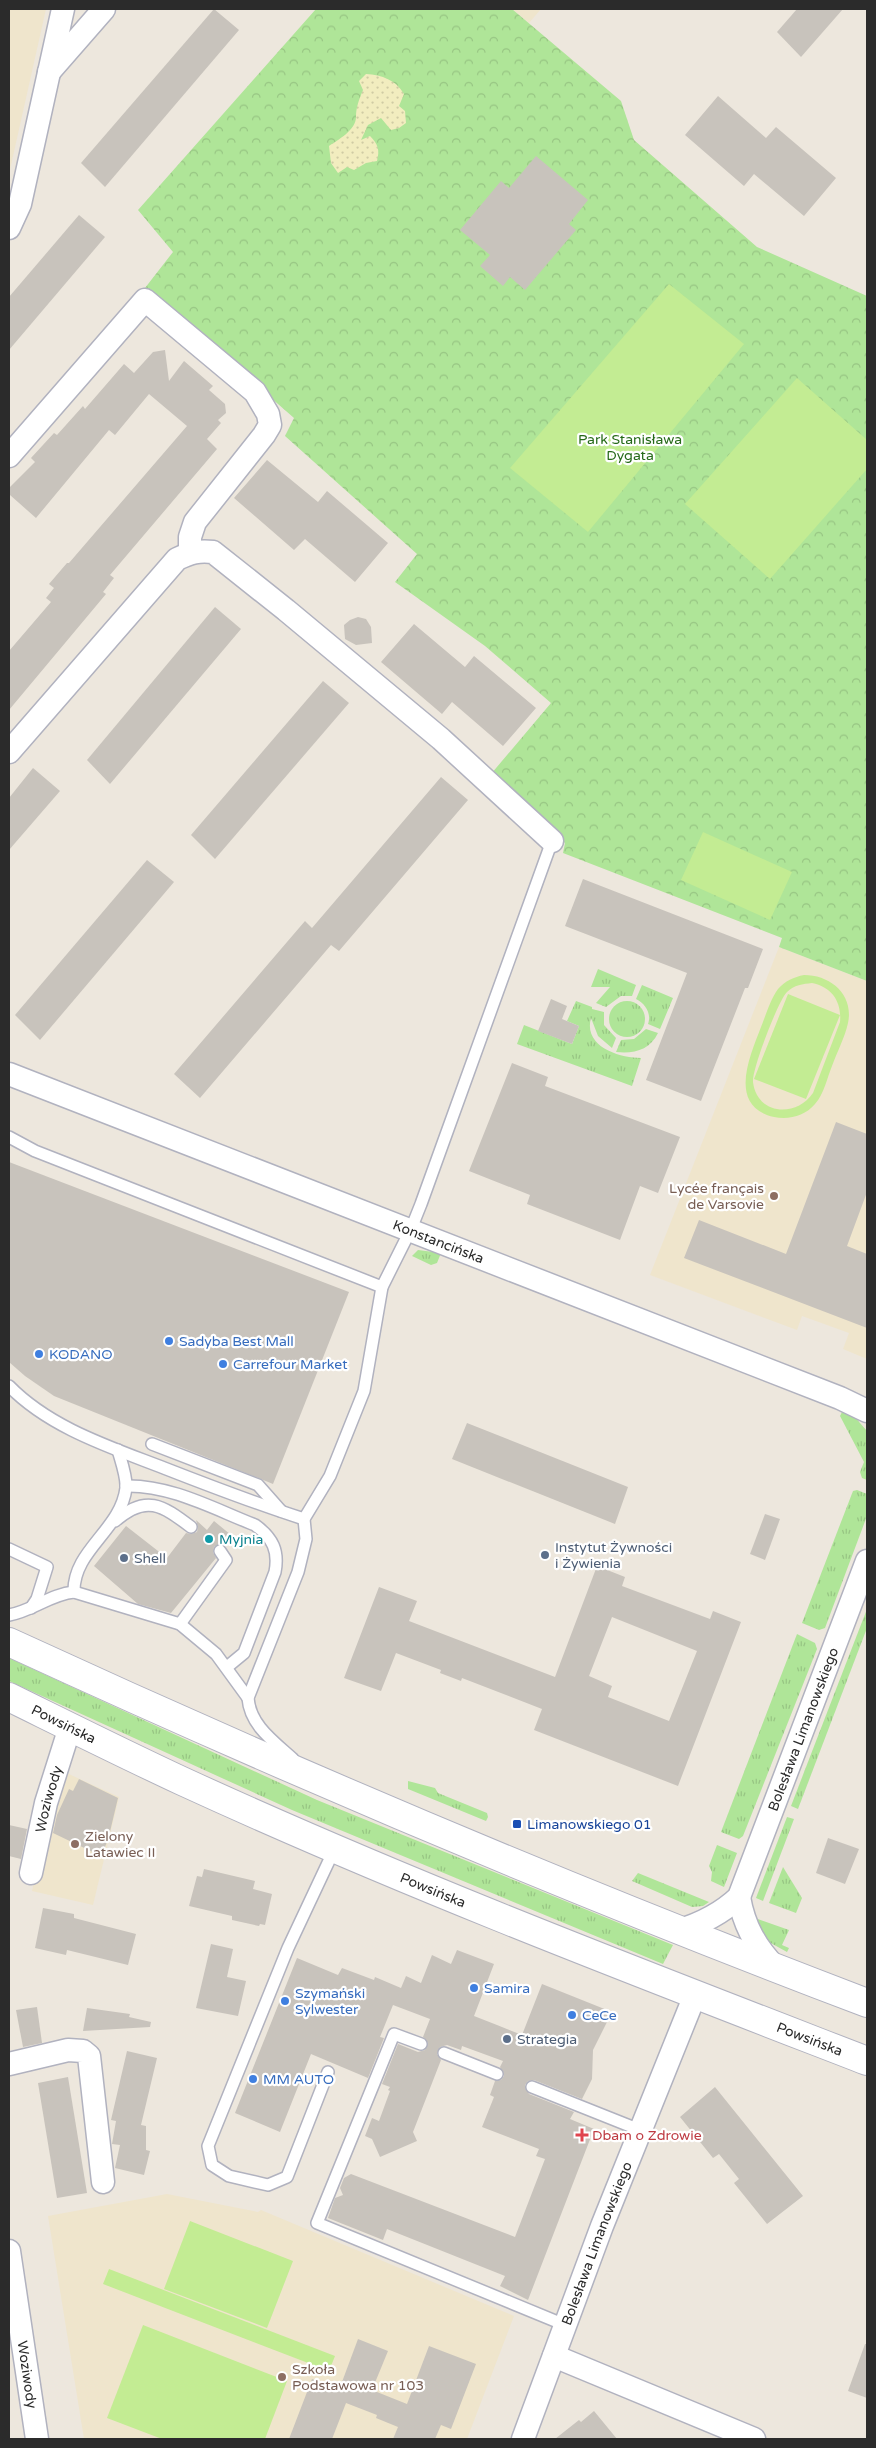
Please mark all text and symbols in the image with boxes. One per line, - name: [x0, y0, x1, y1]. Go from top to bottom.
- park label: Park Stanisława Dygata: [578, 431, 682, 464]
- place label: Lycée français de Varsovie: [669, 1180, 764, 1213]
- marker: Lycée français de Varsovie: [768, 1190, 780, 1202]
- street label: Konstancińska: [390, 1216, 486, 1267]
- place label: Sadyba Best Mall: [179, 1333, 294, 1350]
- marker: Sadyba Best Mall: [163, 1335, 175, 1347]
- place label: KODANO: [49, 1346, 113, 1363]
- marker: KODANO: [33, 1348, 45, 1360]
- place label: Carrefour Market: [233, 1356, 348, 1373]
- marker: Carrefour Market: [217, 1358, 229, 1370]
- place label: Myjnia: [219, 1531, 263, 1548]
- marker: Myjnia: [203, 1533, 215, 1545]
- place label: Instytut Żywności i Żywienia: [555, 1539, 672, 1572]
- marker: Instytut Żywności i Żywienia: [539, 1549, 551, 1561]
- place label: Shell: [134, 1550, 166, 1567]
- marker: Shell: [118, 1552, 130, 1564]
- street label: Bolesława Limanowskiego: [765, 1645, 842, 1814]
- street label: Powsińska: [28, 1701, 98, 1747]
- street label: Woziwody: [32, 1763, 66, 1834]
- place label: Limanowskiego 01: [527, 1816, 652, 1833]
- marker: Limanowskiego 01: [511, 1818, 523, 1830]
- place label: Zielony Latawiec II: [85, 1828, 155, 1861]
- marker: Zielony Latawiec II: [69, 1838, 81, 1850]
- street label: Powsińska: [397, 1869, 468, 1911]
- place label: Samira: [484, 1980, 530, 1997]
- marker: Samira: [468, 1982, 480, 1994]
- place label: Szymański Sylwester: [295, 1985, 365, 2018]
- marker: Szymański Sylwester: [279, 1995, 291, 2007]
- place label: CeCe: [582, 2007, 617, 2024]
- marker: CeCe: [566, 2009, 578, 2021]
- street label: Powsińska: [774, 2019, 845, 2060]
- place label: Strategia: [517, 2031, 577, 2048]
- marker: Strategia: [501, 2033, 513, 2045]
- place label: MM AUTO: [263, 2071, 334, 2088]
- marker: MM AUTO: [247, 2073, 259, 2085]
- place label: Dbam o Zdrowie: [592, 2127, 702, 2144]
- marker: Dbam o Zdrowie: [576, 2129, 588, 2141]
- street label: Bolesława Limanowskiego: [558, 2159, 636, 2328]
- street label: Woziwody: [13, 2340, 40, 2410]
- place label: Szkoła Podstawowa nr 103: [292, 2361, 424, 2394]
- marker: Szkoła Podstawowa nr 103: [276, 2371, 288, 2383]

